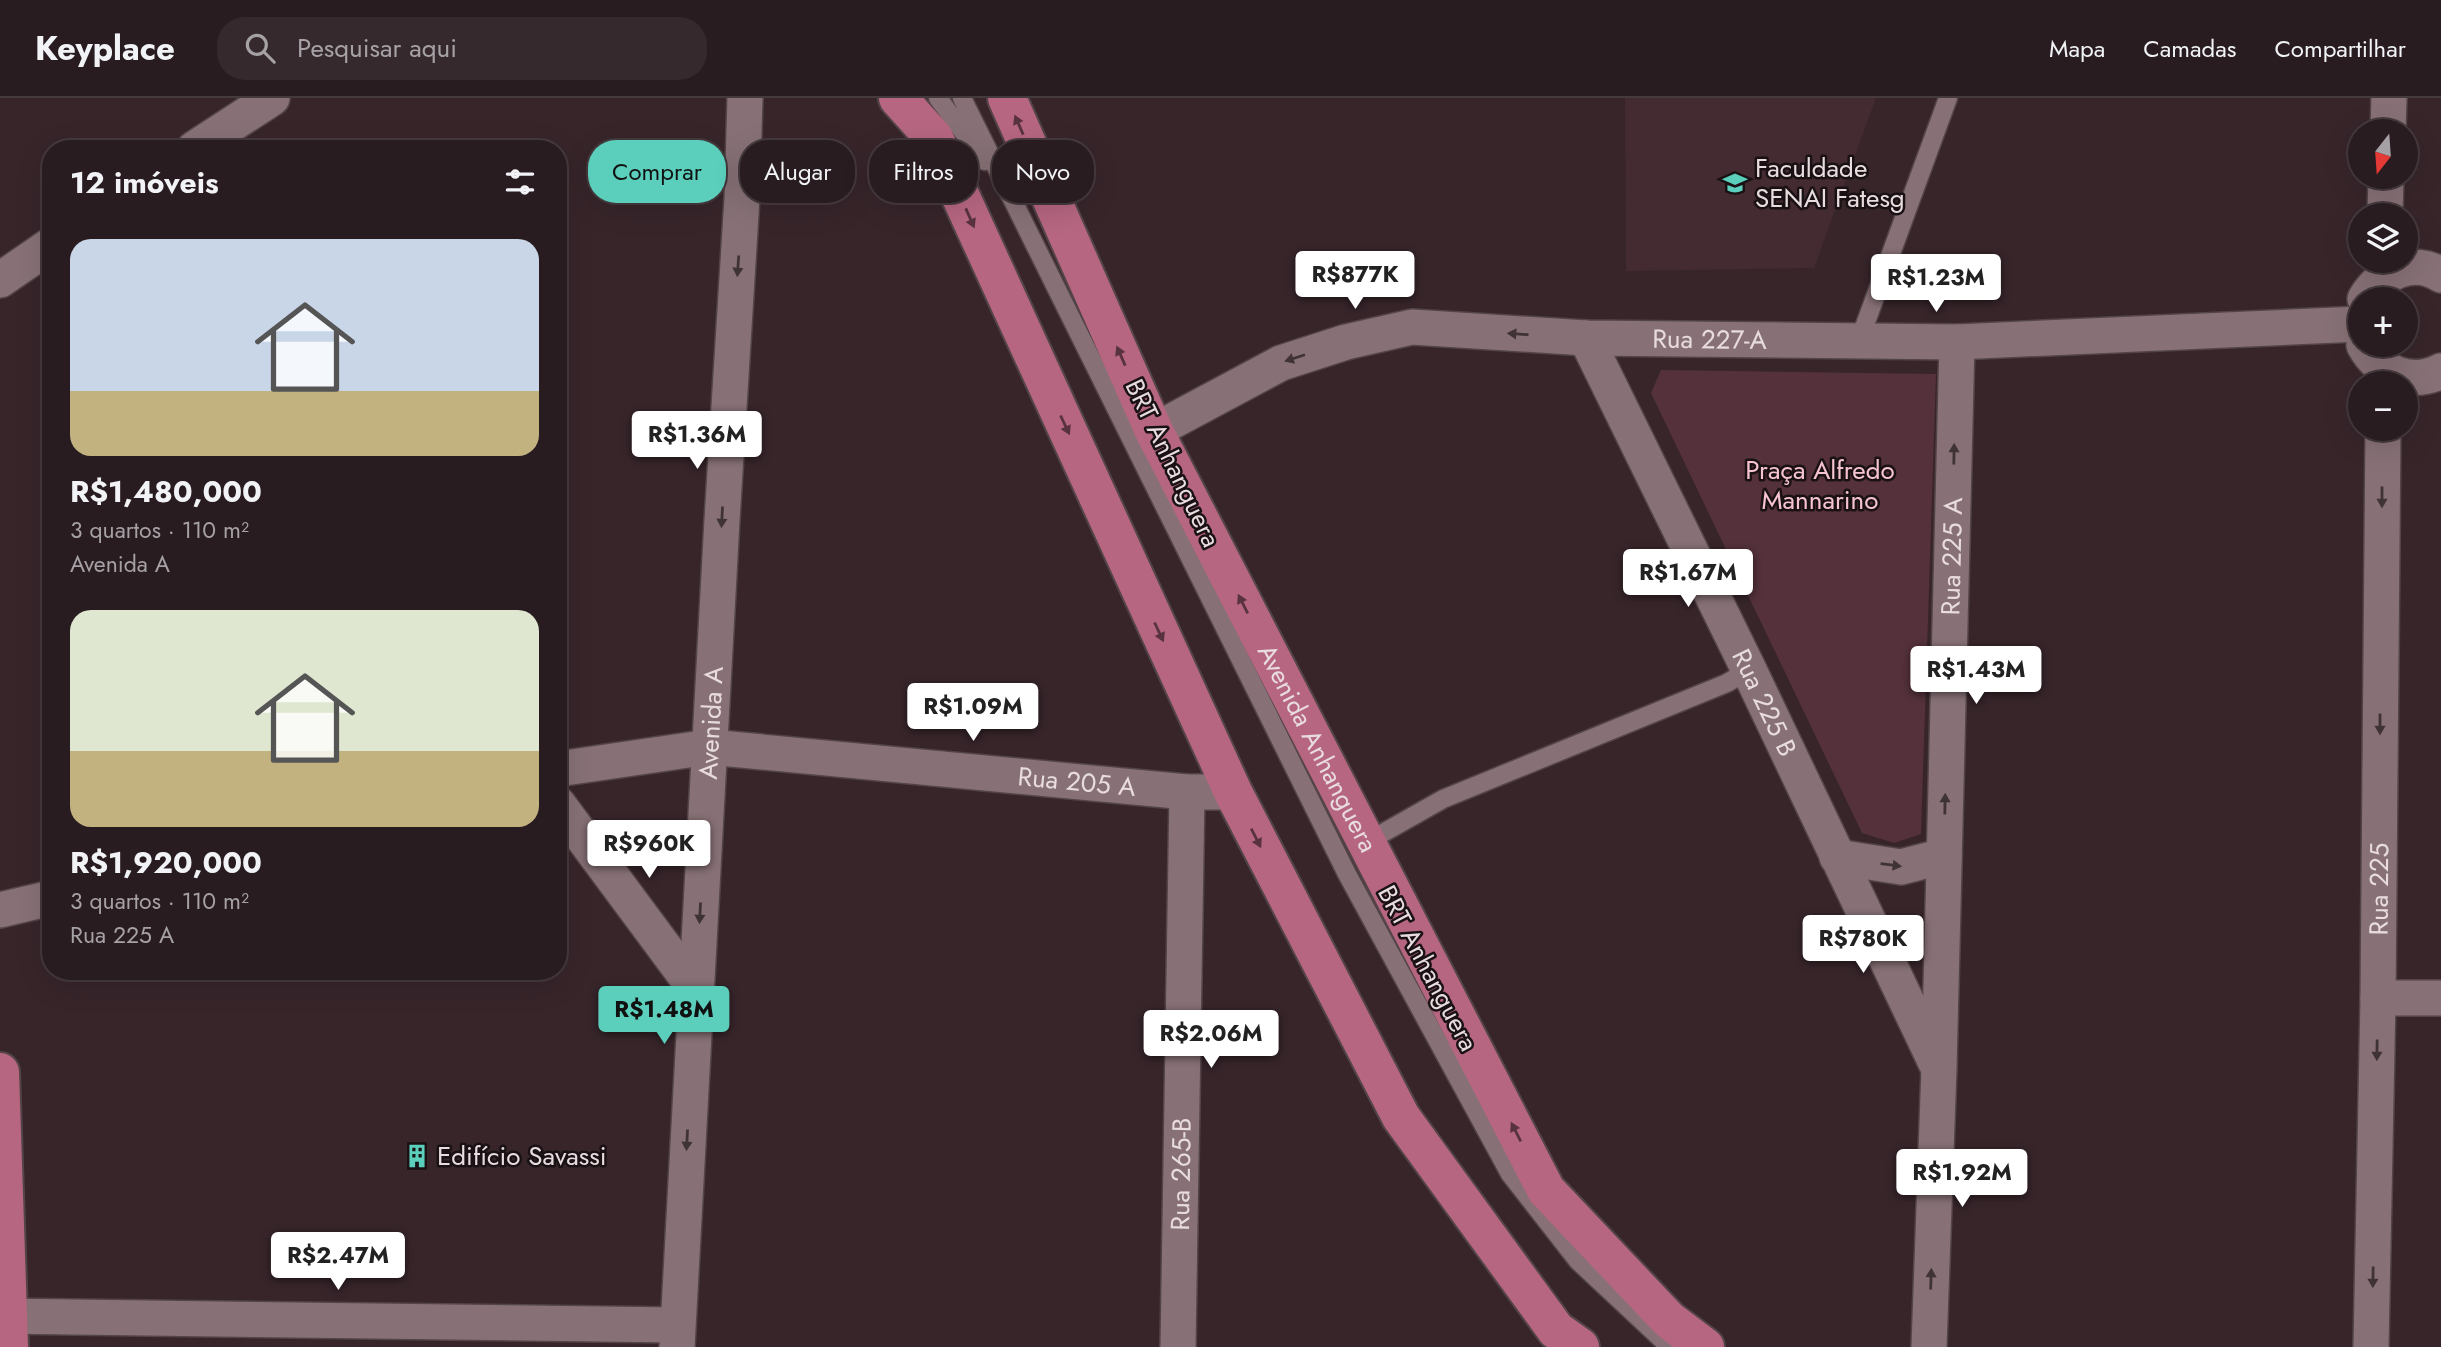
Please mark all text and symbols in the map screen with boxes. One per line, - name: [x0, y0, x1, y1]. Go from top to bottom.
- search box: [217, 17, 707, 80]
- text: Keyplace: [35, 25, 175, 72]
- icon: search: [241, 29, 279, 67]
- text: Pesquisar aqui: [297, 29, 457, 67]
- text: Mapa: [2049, 31, 2105, 66]
- text: Camadas: [2143, 31, 2236, 66]
- text: Compartilhar: [2274, 31, 2406, 66]
- one-way arrow: [1013, 115, 1024, 136]
- north arrow: [2348, 119, 2418, 189]
- map controls: [2348, 119, 2418, 441]
- chip: Comprar: [588, 140, 726, 203]
- chip: Alugar: [740, 140, 855, 203]
- chip: Filtros: [869, 140, 978, 203]
- chip: Novo: [992, 140, 1094, 203]
- place label: Faculdade SENAI Fatesg: [1755, 149, 1905, 217]
- text: 12 imóveis: [70, 161, 219, 204]
- icon: filters: [501, 163, 539, 201]
- school or university icon: Faculdade SENAI Fatesg: [1721, 169, 1749, 197]
- button: layers: [2348, 203, 2418, 273]
- one-way arrow: [964, 208, 976, 228]
- pin: R$877K: [1298, 252, 1412, 311]
- pin: R$1.23M: [1871, 254, 2001, 314]
- one-way arrow: [732, 255, 743, 277]
- text: R$877K: [1311, 257, 1399, 291]
- text: R$1.23M: [1887, 260, 1985, 294]
- icon: home: [242, 284, 368, 410]
- button: +: [2348, 287, 2418, 357]
- street label: Rua 227-A: [1652, 320, 1768, 359]
- one-way arrow: [1507, 328, 1529, 339]
- one-way arrow: [1115, 346, 1127, 366]
- one-way arrow: [1285, 354, 1306, 364]
- button: −: [2348, 371, 2418, 441]
- street label: BRT Anhanguera: [1116, 372, 1230, 554]
- pin: R$1.36M: [632, 412, 762, 471]
- one-way arrow: [1059, 415, 1071, 435]
- text: R$1.36M: [648, 417, 746, 451]
- one-way arrow: [1948, 443, 1960, 465]
- park label: Praça Alfredo Mannarino: [1745, 451, 1895, 519]
- text: R$1,480,000: [70, 470, 262, 513]
- one-way arrow: [2376, 486, 2388, 508]
- street label: Rua 225 A: [1931, 496, 1972, 616]
- one-way arrow: [716, 507, 727, 529]
- text: 3 quartos · 110 m²: [70, 513, 249, 547]
- text: Avenida A: [70, 547, 170, 581]
- pin: R$1.67M: [1623, 550, 1753, 609]
- text: R$1.67M: [1639, 555, 1737, 589]
- one-way arrow: [1238, 593, 1250, 613]
- one-way arrow: [1153, 622, 1165, 642]
- street label: Avenida Anhanguera: [1248, 637, 1387, 859]
- street label: Rua 225 B: [1723, 642, 1806, 763]
- pin: R$1.43M: [1911, 646, 2041, 706]
- text: R$1.43M: [1926, 652, 2026, 686]
- icon: home: [242, 655, 368, 781]
- street label: Avenida A: [689, 665, 733, 780]
- pin: R$1.09M: [908, 684, 1038, 743]
- text: R$1.09M: [923, 689, 1023, 723]
- one-way arrow: [2374, 714, 2386, 736]
- street label: Rua 205 A: [1016, 757, 1138, 806]
- one-way arrow: [1939, 793, 1951, 815]
- pin: R$960K: [592, 820, 706, 880]
- text: R$960K: [603, 826, 695, 860]
- one-way arrow: [1251, 828, 1262, 848]
- text: R$1,920,000: [70, 841, 262, 884]
- street label: Rua 225: [2360, 843, 2398, 936]
- one-way arrow: [1880, 860, 1902, 871]
- street label: BRT Anhanguera: [1368, 878, 1488, 1058]
- text: 3 quartos · 110 m²: [70, 884, 249, 918]
- one-way arrow: [694, 902, 705, 924]
- pin: R$780K: [1806, 916, 1920, 975]
- text: Rua 225 A: [70, 918, 174, 952]
- text: R$780K: [1819, 921, 1907, 955]
- pin: R$1.48M: [599, 986, 729, 1046]
- text: R$1.48M: [614, 992, 714, 1026]
- pin: R$2.06M: [1146, 1010, 1276, 1070]
- text: R$2.06M: [1160, 1016, 1262, 1050]
- one-way arrow: [2371, 1039, 2383, 1061]
- street label: Rua 265-B: [1161, 1117, 1201, 1231]
- one-way arrow: [1511, 1122, 1522, 1142]
- one-way arrow: [682, 1129, 693, 1151]
- place label: Edifício Savassi: [437, 1137, 607, 1175]
- building icon: Edifício Savassi: [403, 1142, 431, 1170]
- pin: R$1.92M: [1897, 1150, 2027, 1209]
- text: R$1.92M: [1912, 1155, 2012, 1189]
- pin: R$2.47M: [273, 1232, 403, 1292]
- text: R$2.47M: [287, 1238, 389, 1272]
- one-way arrow: [2367, 1267, 2378, 1289]
- one-way arrow: [1926, 1268, 1937, 1290]

